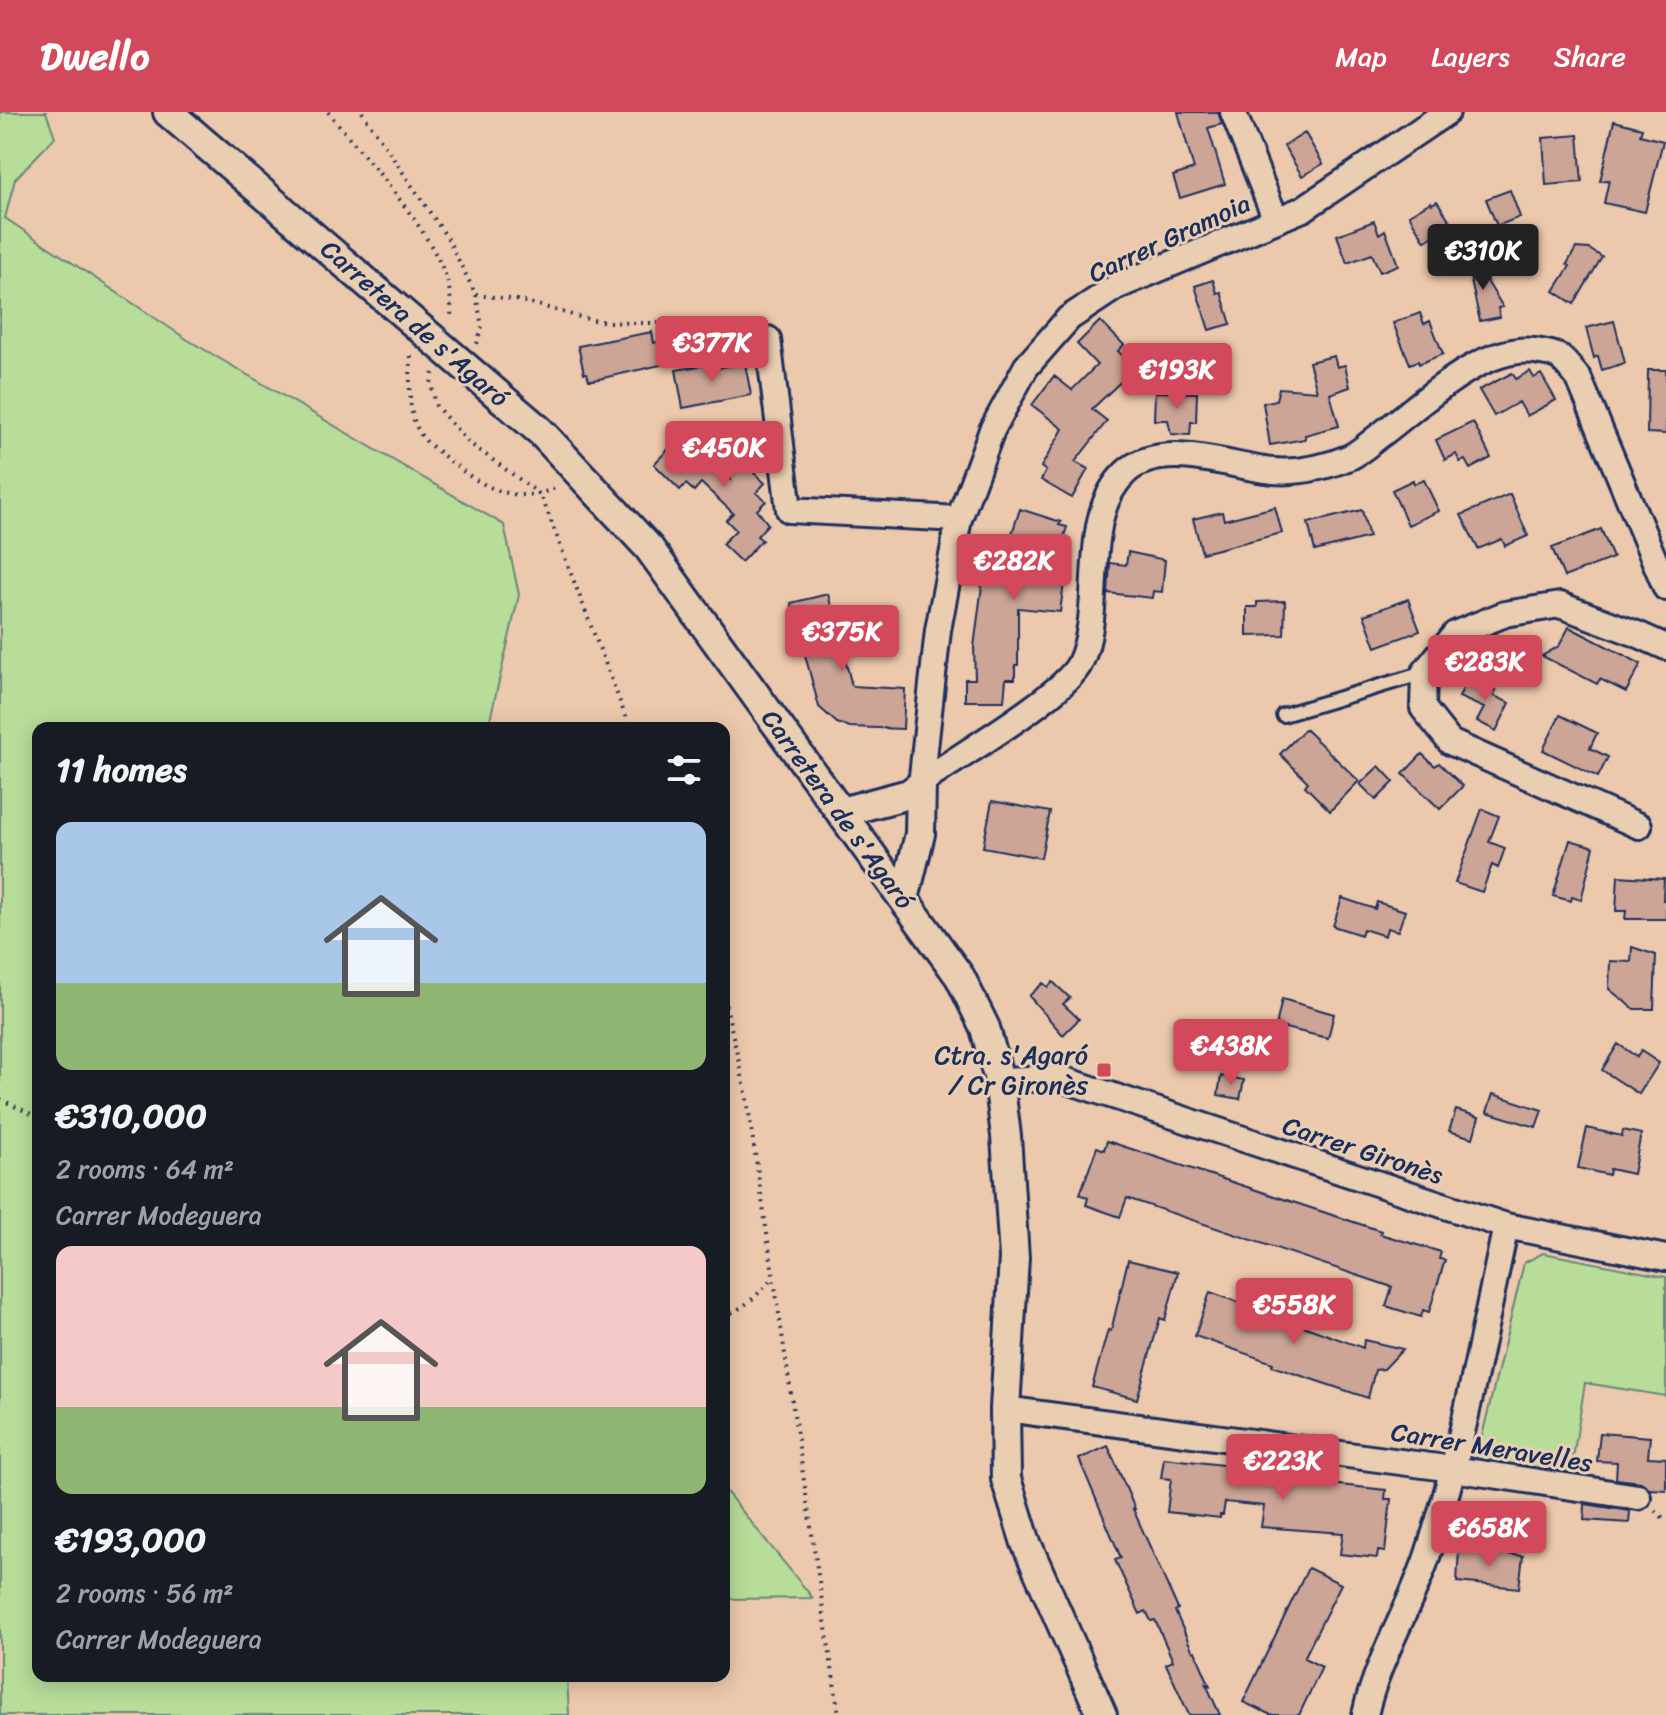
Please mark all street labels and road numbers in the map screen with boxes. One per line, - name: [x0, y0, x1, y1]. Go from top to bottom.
- street label: Carrer Gramoia: [1080, 180, 1258, 296]
- street label: Carretera de s'Agaró: [310, 227, 521, 419]
- street label: Carretera de s'Agaró: [749, 699, 927, 920]
- street label: Carrer Gironès: [1277, 1102, 1450, 1198]
- street label: Carrer Meravelles: [1388, 1408, 1596, 1486]

